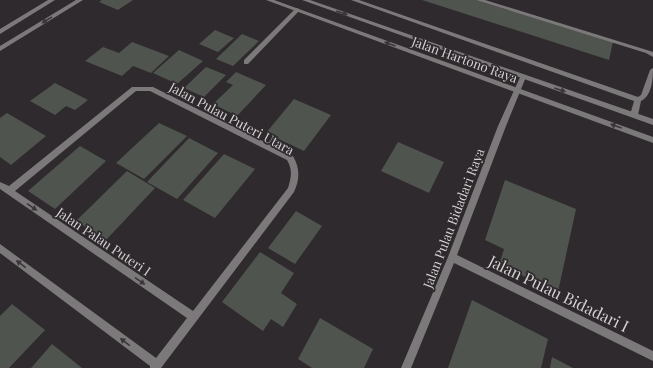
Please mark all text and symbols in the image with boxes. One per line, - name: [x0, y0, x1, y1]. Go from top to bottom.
- one-way arrow: [336, 10, 348, 16]
- one-way arrow: [41, 17, 53, 24]
- street label: Jalan Hartono Raya: [409, 32, 521, 86]
- one-way arrow: [383, 41, 395, 47]
- street label: Jalan Pulau Puteri Utara: [166, 77, 298, 158]
- one-way arrow: [554, 87, 566, 93]
- one-way arrow: [610, 123, 622, 129]
- street label: Jalan Pulau Bidadari Raya: [418, 145, 488, 291]
- one-way arrow: [27, 203, 37, 211]
- street label: Jalan Palau Puteri I: [53, 203, 154, 279]
- street label: Jalan Pulau Bidadari I: [484, 249, 633, 336]
- one-way arrow: [16, 260, 27, 268]
- one-way arrow: [134, 277, 145, 285]
- one-way arrow: [120, 338, 131, 346]

